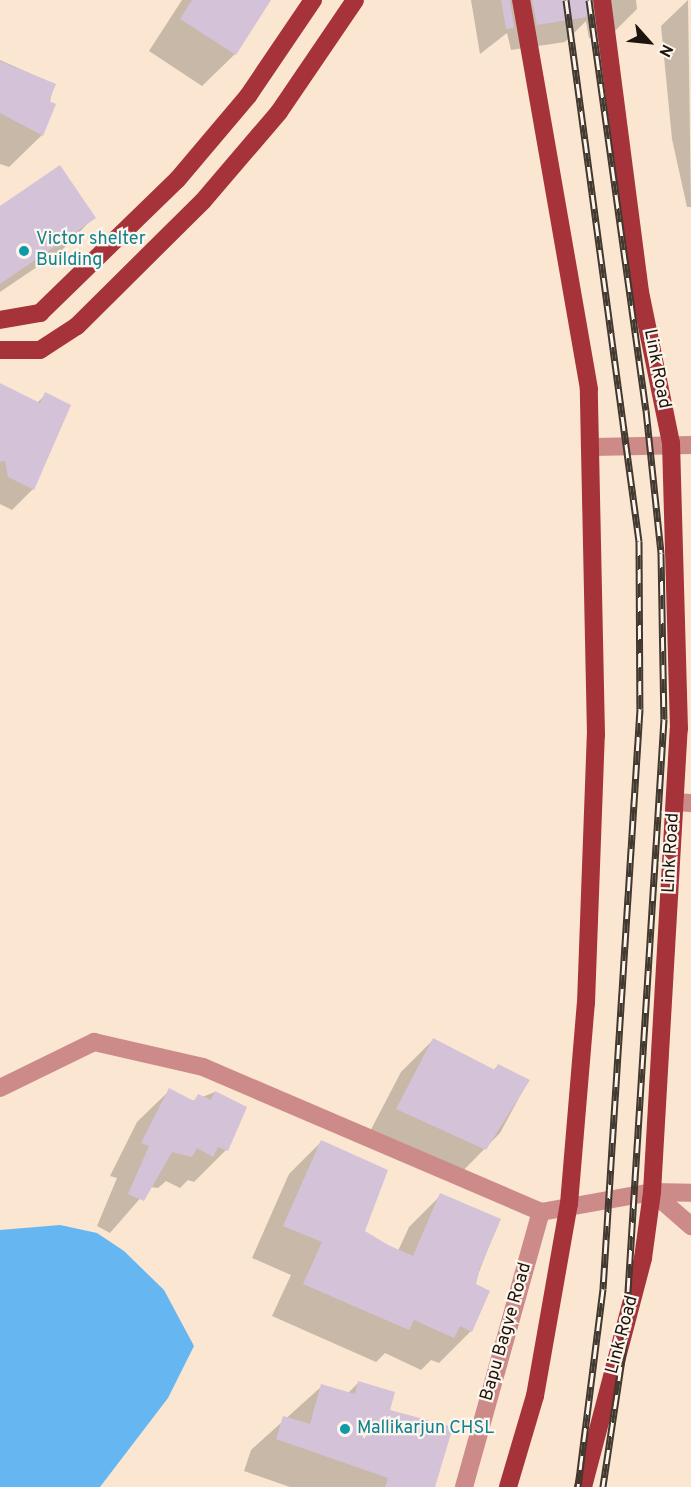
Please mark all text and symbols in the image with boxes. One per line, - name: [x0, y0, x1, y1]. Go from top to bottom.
- north arrow: [619, 12, 679, 72]
- text: N: [654, 41, 677, 60]
- place label: Victor shelter Building: [36, 230, 146, 272]
- marker: Victor shelter Building: [17, 244, 31, 258]
- street label: Link Road: [638, 328, 674, 410]
- street label: Link Road: [659, 812, 685, 894]
- street label: Bapu Bagve Road: [477, 1260, 537, 1404]
- street label: Link Road: [602, 1293, 644, 1377]
- place label: Mallikarjun CHSL: [357, 1418, 494, 1440]
- marker: Mallikarjun CHSL: [338, 1422, 352, 1436]

